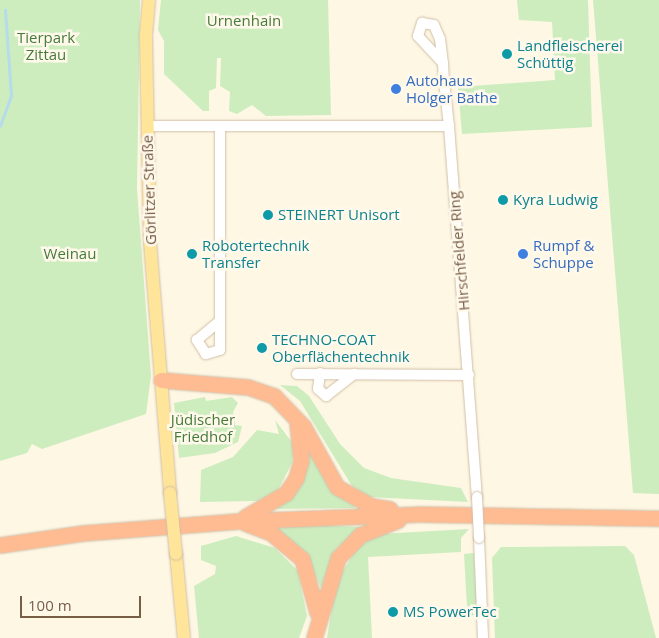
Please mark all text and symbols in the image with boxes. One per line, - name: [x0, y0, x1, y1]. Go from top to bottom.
- park label: Urnenhain: [207, 12, 281, 30]
- park label: Tierpark Zittau: [17, 28, 75, 63]
- place label: Landfleischerei Schüttig: [517, 36, 623, 71]
- marker: Landfleischerei Schüttig: [501, 48, 513, 60]
- place label: Autohaus Holger Bathe: [406, 71, 497, 106]
- marker: Autohaus Holger Bathe: [390, 83, 402, 95]
- street label: Görlitzer Straße: [138, 135, 160, 245]
- street label: Hirschfelder Ring: [445, 191, 473, 311]
- place label: Kyra Ludwig: [513, 191, 598, 209]
- marker: Kyra Ludwig: [497, 194, 509, 206]
- place label: STEINERT Unisort: [278, 206, 400, 224]
- marker: STEINERT Unisort: [262, 209, 274, 221]
- place label: Robotertechnik Transfer: [202, 236, 309, 271]
- place label: Rumpf & Schuppe: [533, 236, 594, 271]
- park label: Weinau: [44, 245, 96, 263]
- marker: Robotertechnik Transfer: [186, 248, 198, 260]
- marker: Rumpf & Schuppe: [517, 248, 529, 260]
- place label: TECHNO-COAT Oberflächentechnik: [272, 330, 410, 365]
- marker: TECHNO-COAT Oberflächentechnik: [256, 342, 268, 354]
- park label: Jüdischer Friedhof: [171, 410, 235, 445]
- scale bar: [22, 586, 144, 618]
- text: 100 m: [28, 595, 72, 615]
- place label: MS PowerTec: [403, 603, 497, 621]
- marker: MS PowerTec: [387, 606, 399, 618]

